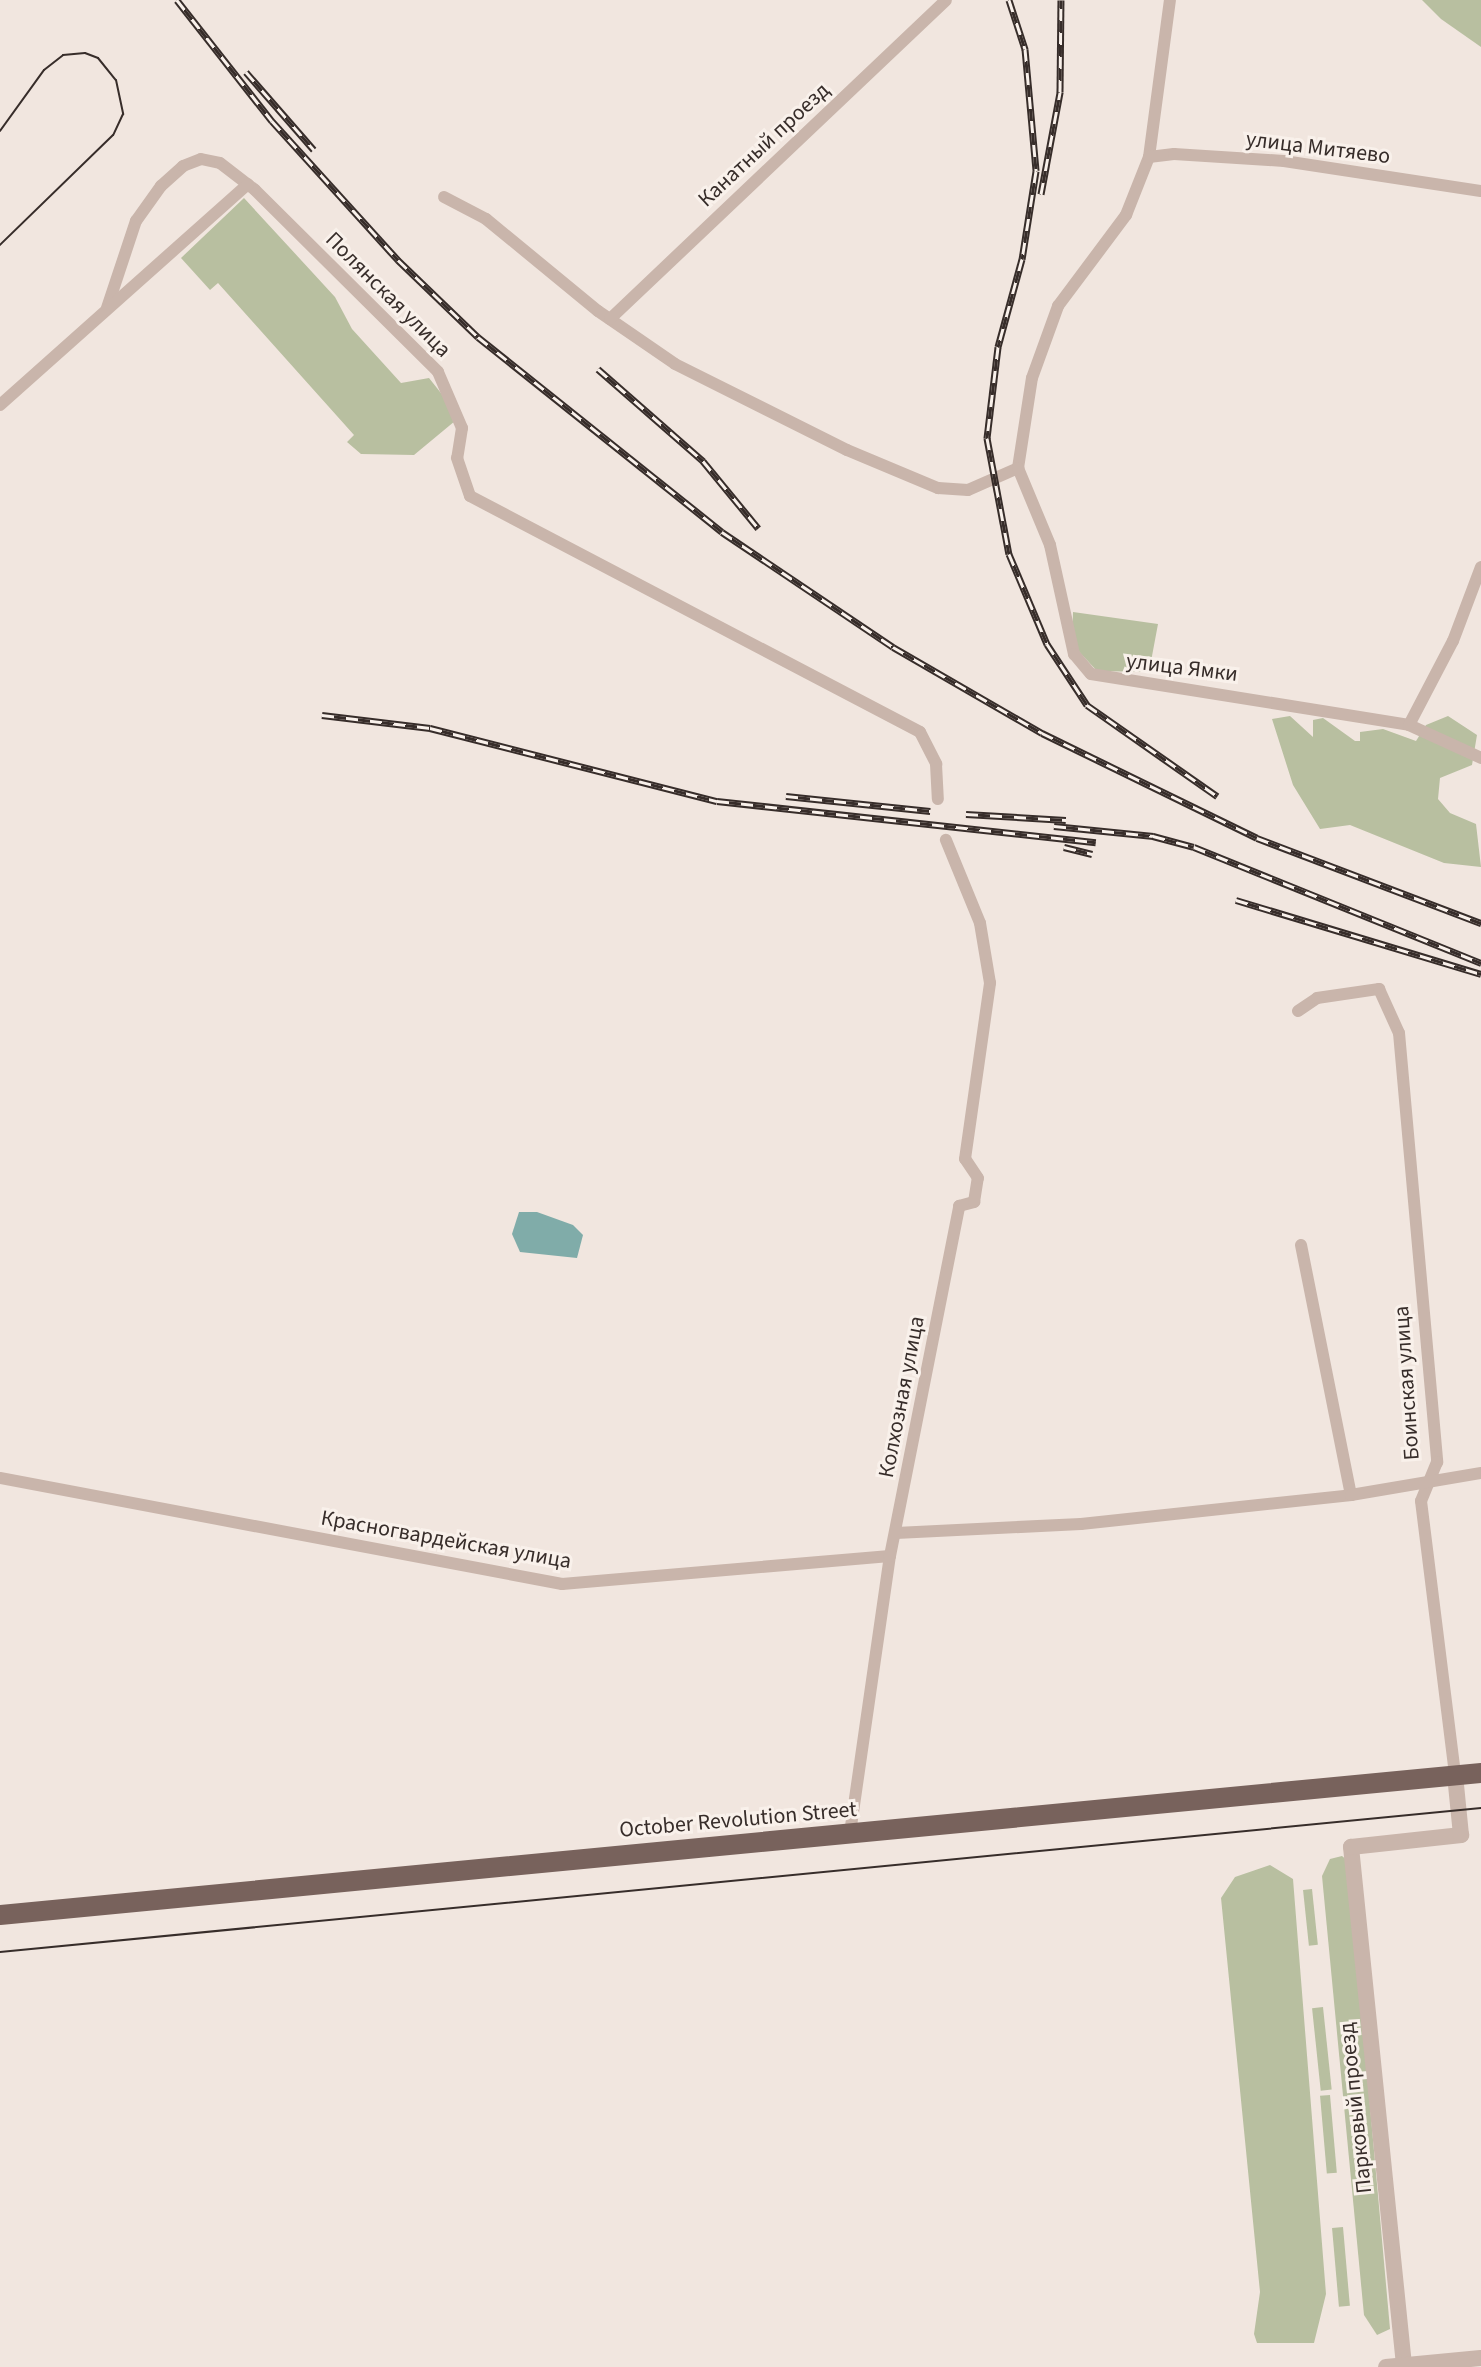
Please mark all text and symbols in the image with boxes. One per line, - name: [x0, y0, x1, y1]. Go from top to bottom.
- street label: Канатный проезд: [693, 77, 835, 213]
- street label: улица Митяево: [1244, 126, 1392, 170]
- street label: Полянская улица: [320, 227, 456, 363]
- street label: улица Ямки: [1125, 648, 1239, 688]
- street label: Боинская улица: [1388, 1305, 1426, 1461]
- street label: Колхозная улица: [873, 1314, 931, 1480]
- street label: Красногвардейская улица: [319, 1505, 573, 1575]
- street label: October Revolution Street: [618, 1796, 858, 1844]
- street label: Парковый проезд: [1334, 2021, 1378, 2195]

